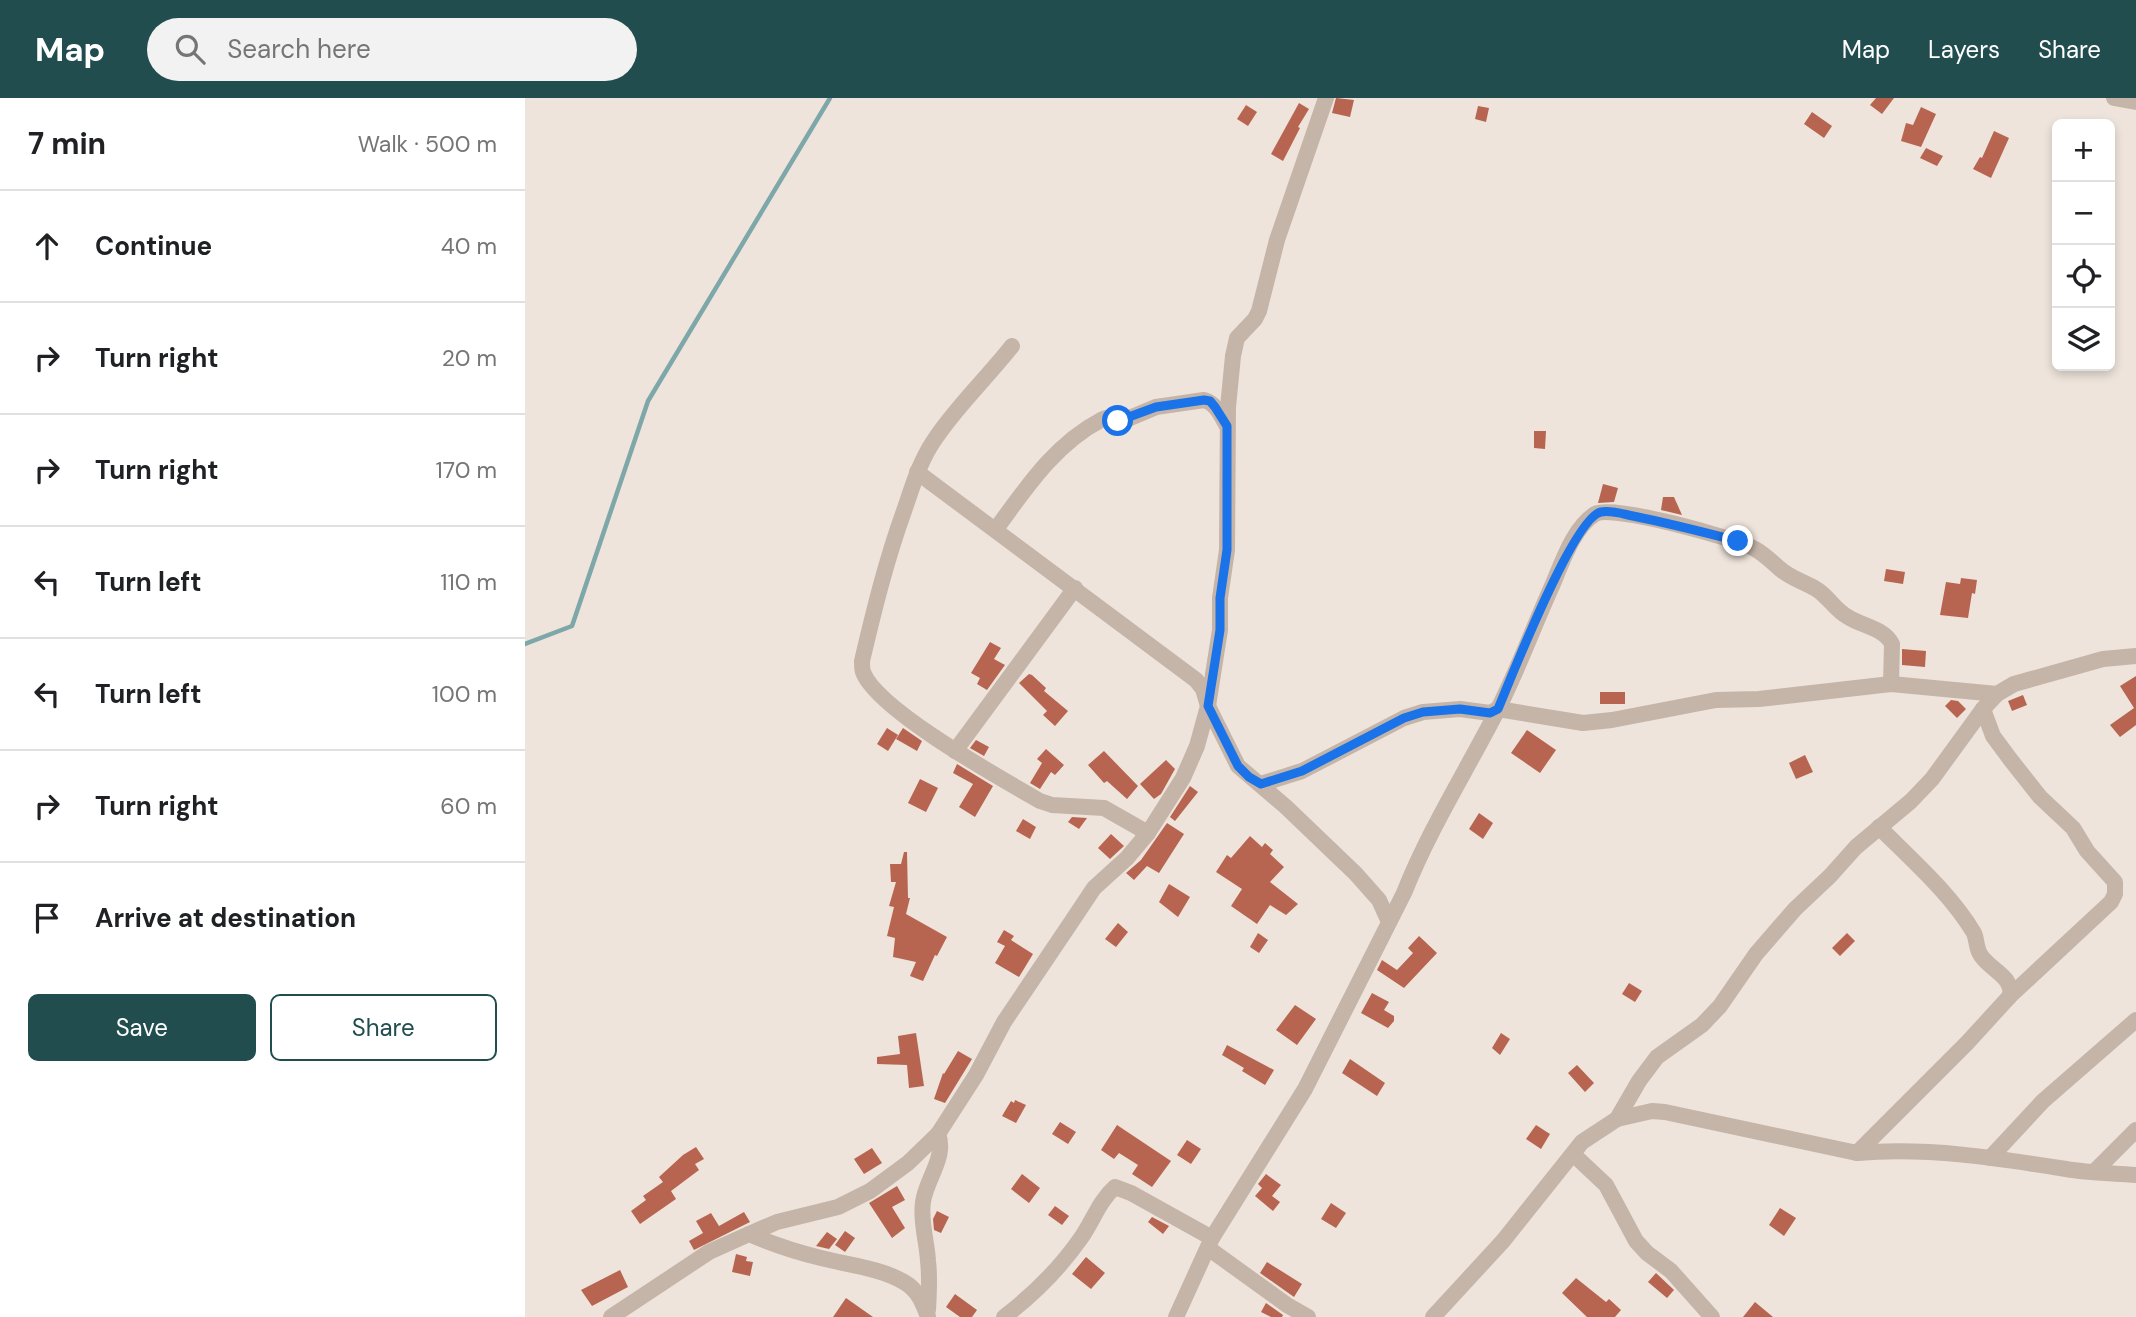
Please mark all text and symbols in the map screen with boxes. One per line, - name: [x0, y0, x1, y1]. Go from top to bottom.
- search box: [147, 18, 637, 81]
- text: Map: [35, 28, 105, 71]
- icon: search: [171, 30, 209, 68]
- text: Search here: [227, 32, 371, 66]
- text: Map: [1842, 34, 1890, 65]
- text: Layers: [1928, 34, 2000, 65]
- text: Share: [2038, 34, 2101, 65]
- map controls: [2052, 119, 2115, 371]
- button: +: [2052, 119, 2115, 182]
- text: 7 min: [28, 124, 106, 163]
- text: Walk · 500 m: [358, 129, 497, 159]
- button: −: [2052, 182, 2115, 245]
- icon: ahead: [28, 227, 66, 265]
- text: Continue: [95, 229, 212, 263]
- text: 40 m: [441, 231, 497, 261]
- button: locate: [2052, 245, 2115, 308]
- button: layers: [2052, 308, 2115, 371]
- icon: right: [28, 339, 66, 377]
- text: Turn right: [95, 341, 219, 375]
- text: 20 m: [442, 343, 497, 373]
- route start: [1102, 405, 1133, 436]
- icon: right: [28, 451, 66, 489]
- text: Turn right: [95, 453, 219, 487]
- text: 170 m: [436, 455, 497, 485]
- route end: [1722, 525, 1753, 556]
- icon: left: [28, 563, 66, 601]
- text: Turn left: [95, 565, 202, 599]
- text: 110 m: [440, 567, 497, 597]
- icon: left: [28, 675, 66, 713]
- text: Turn left: [95, 677, 202, 711]
- text: 100 m: [432, 679, 497, 709]
- icon: right: [28, 787, 66, 825]
- text: Turn right: [95, 789, 219, 823]
- text: 60 m: [440, 791, 497, 821]
- icon: arrive: [28, 899, 66, 937]
- text: Arrive at destination: [95, 901, 356, 935]
- button: Save: [28, 994, 256, 1061]
- button: Share: [270, 994, 497, 1061]

